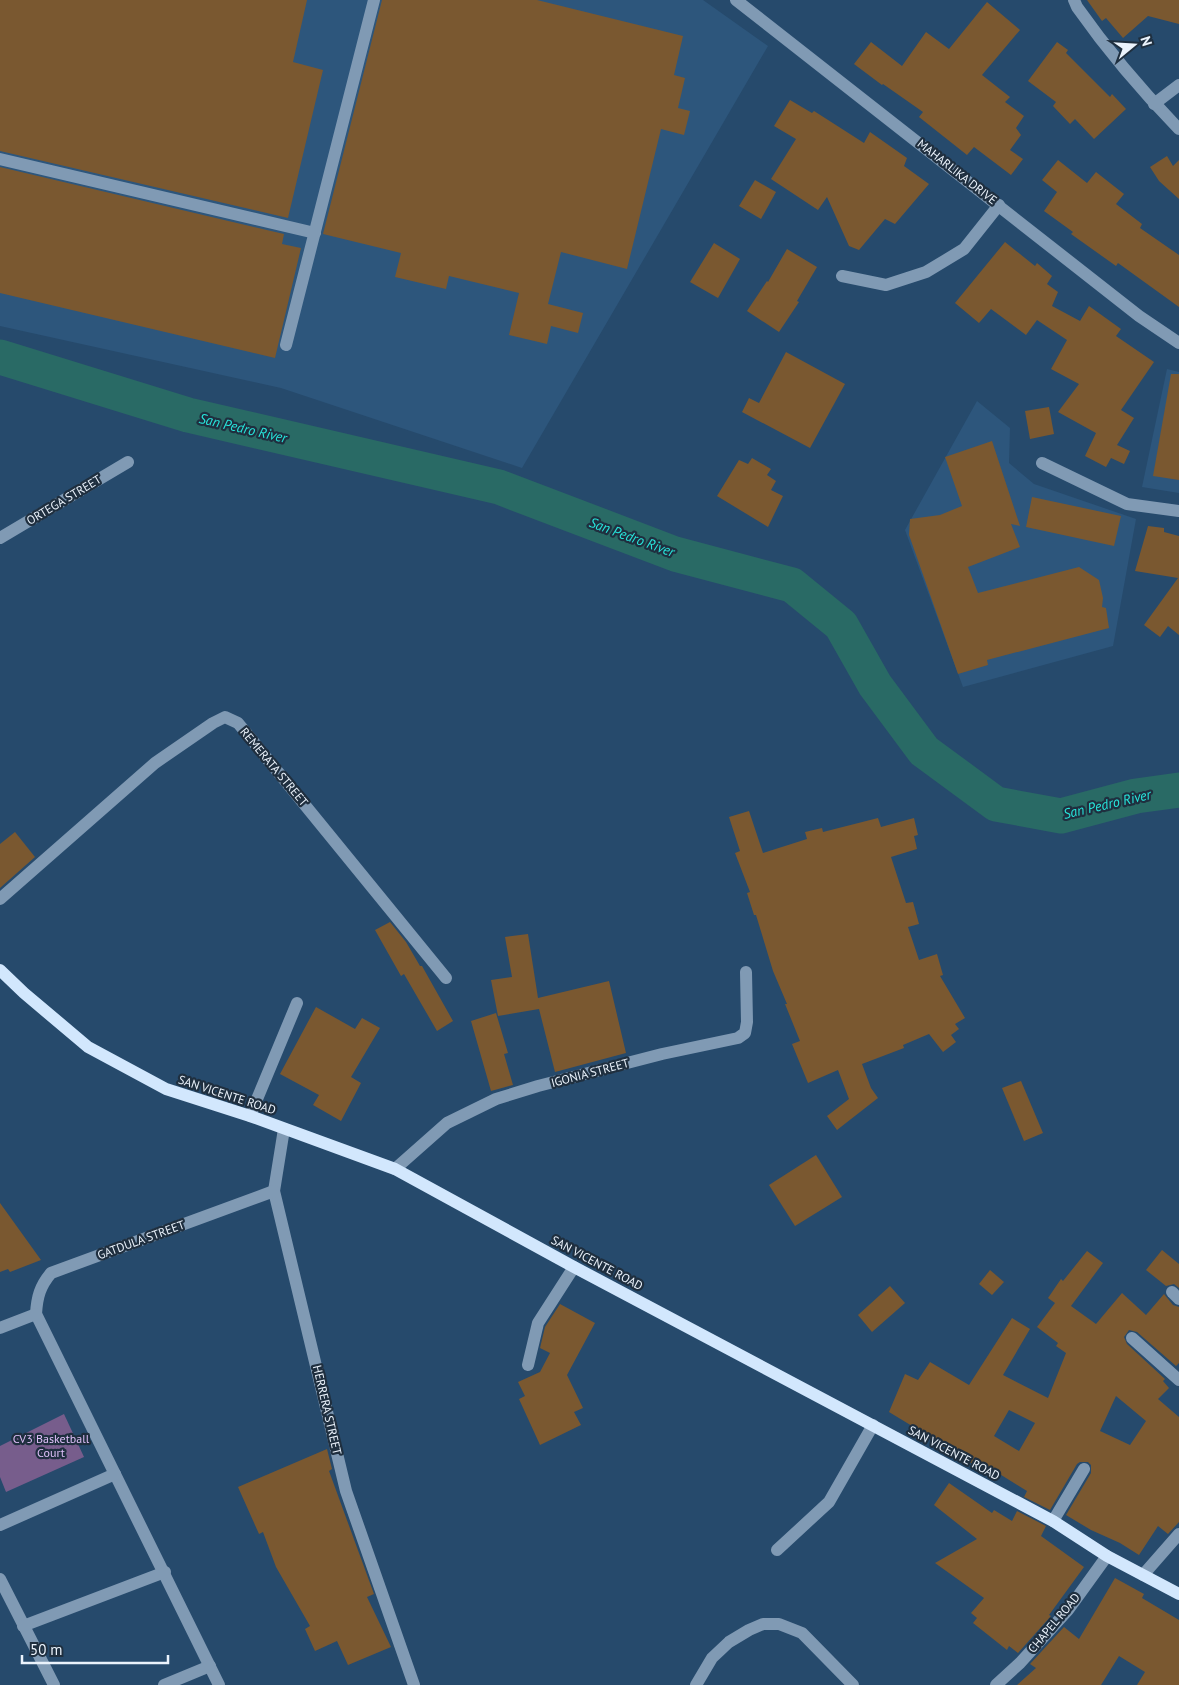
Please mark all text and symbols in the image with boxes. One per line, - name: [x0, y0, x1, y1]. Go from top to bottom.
- north arrow: [1109, 20, 1159, 70]
- text: N: [1136, 34, 1156, 48]
- street label: MAHARLIKA DRIVE: [915, 136, 1000, 207]
- water label: San Pedro River: [197, 409, 290, 447]
- street label: ORTEGA STREET: [24, 471, 104, 528]
- water label: San Pedro River: [587, 513, 679, 561]
- street label: REMERATA STREET: [237, 724, 312, 809]
- water label: San Pedro River: [1061, 785, 1154, 823]
- street label: IGONIA STREET: [549, 1055, 631, 1090]
- street label: SAN VICENTE ROAD: [176, 1072, 278, 1117]
- street label: GATDULA STREET: [95, 1217, 187, 1262]
- street label: SAN VICENTE ROAD: [549, 1232, 646, 1293]
- street label: HERRERA STREET: [310, 1364, 345, 1456]
- street label: SAN VICENTE ROAD: [906, 1422, 1003, 1483]
- park label: CV3 Basketball Court: [13, 1431, 90, 1460]
- street label: CHAPEL ROAD: [1024, 1590, 1083, 1656]
- scale bar: [22, 1632, 169, 1664]
- text: 50 m: [30, 1640, 63, 1659]

